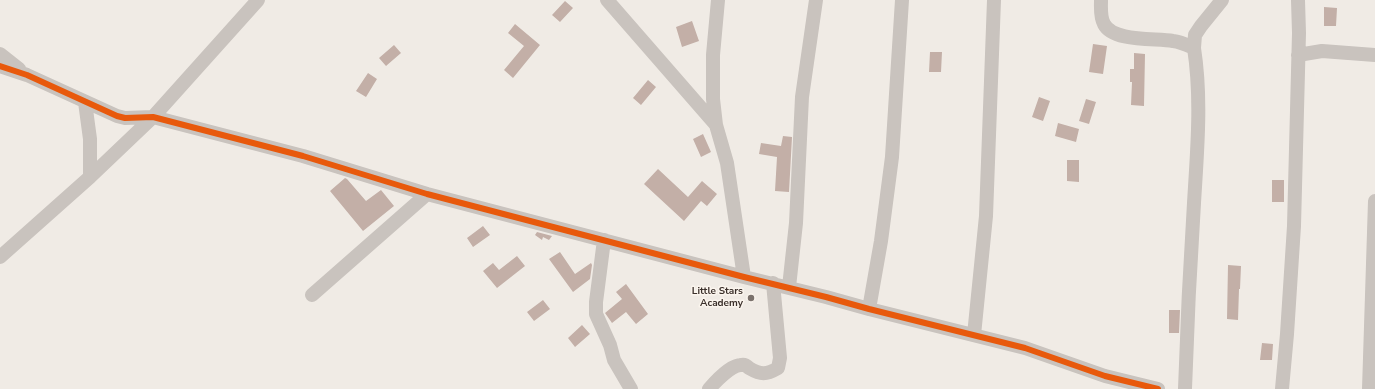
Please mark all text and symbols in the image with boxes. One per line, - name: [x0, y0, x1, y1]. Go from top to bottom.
- place label: Little Stars Academy: [692, 286, 743, 310]
- marker: Little Stars Academy: [746, 293, 756, 303]

